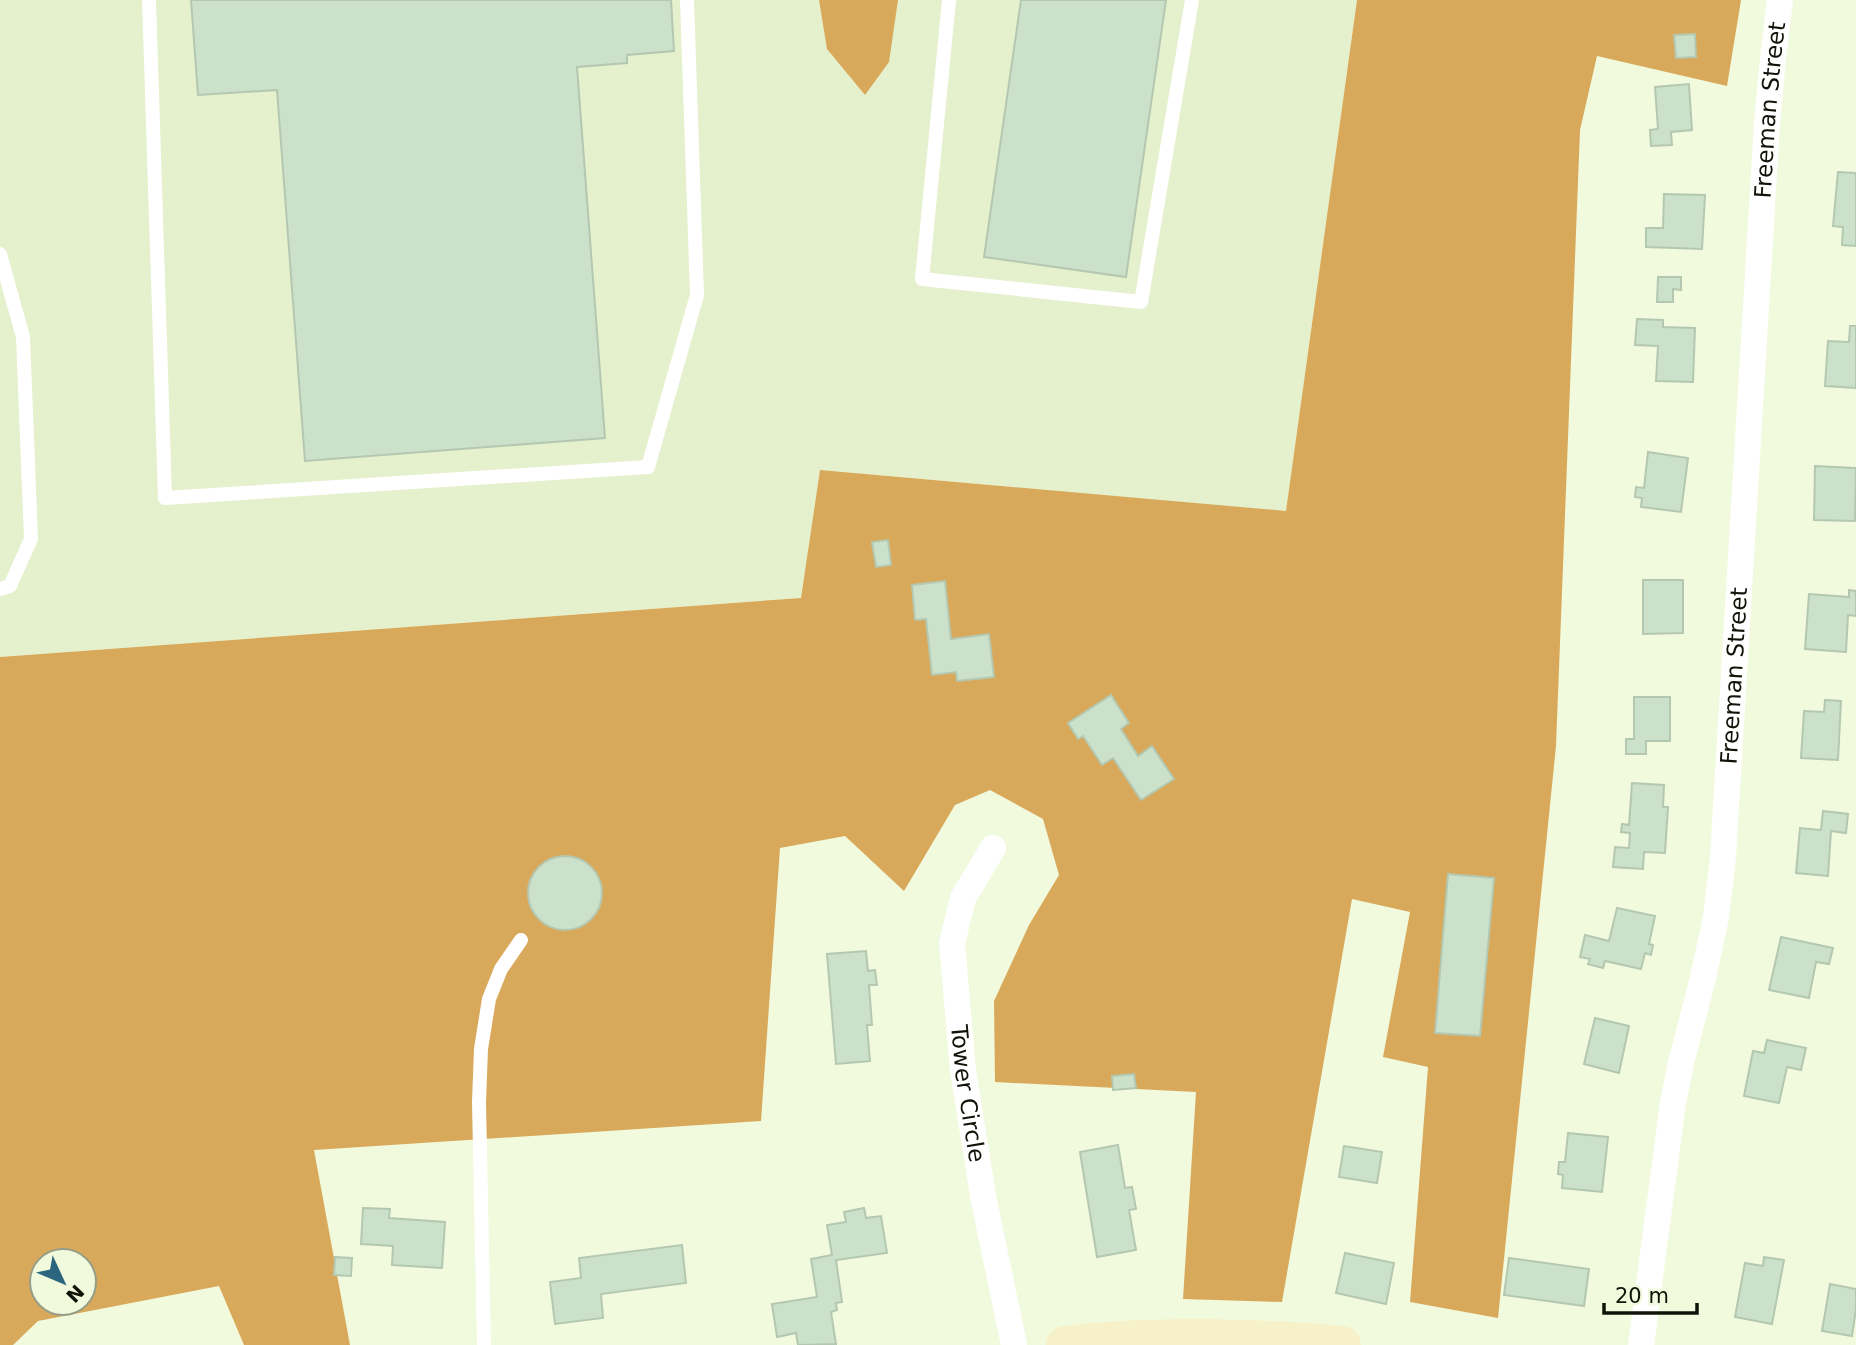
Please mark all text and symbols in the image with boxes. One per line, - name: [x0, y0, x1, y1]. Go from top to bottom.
- street label: Freeman Street: [1750, 20, 1790, 199]
- street label: Freeman Street: [1716, 587, 1752, 765]
- street label: Tower Circle: [946, 1023, 991, 1164]
- north arrow: [28, 1247, 98, 1317]
- scale bar: [1604, 1272, 1697, 1316]
- text: N: [62, 1280, 89, 1307]
- text: 20 m: [1615, 1284, 1669, 1308]

